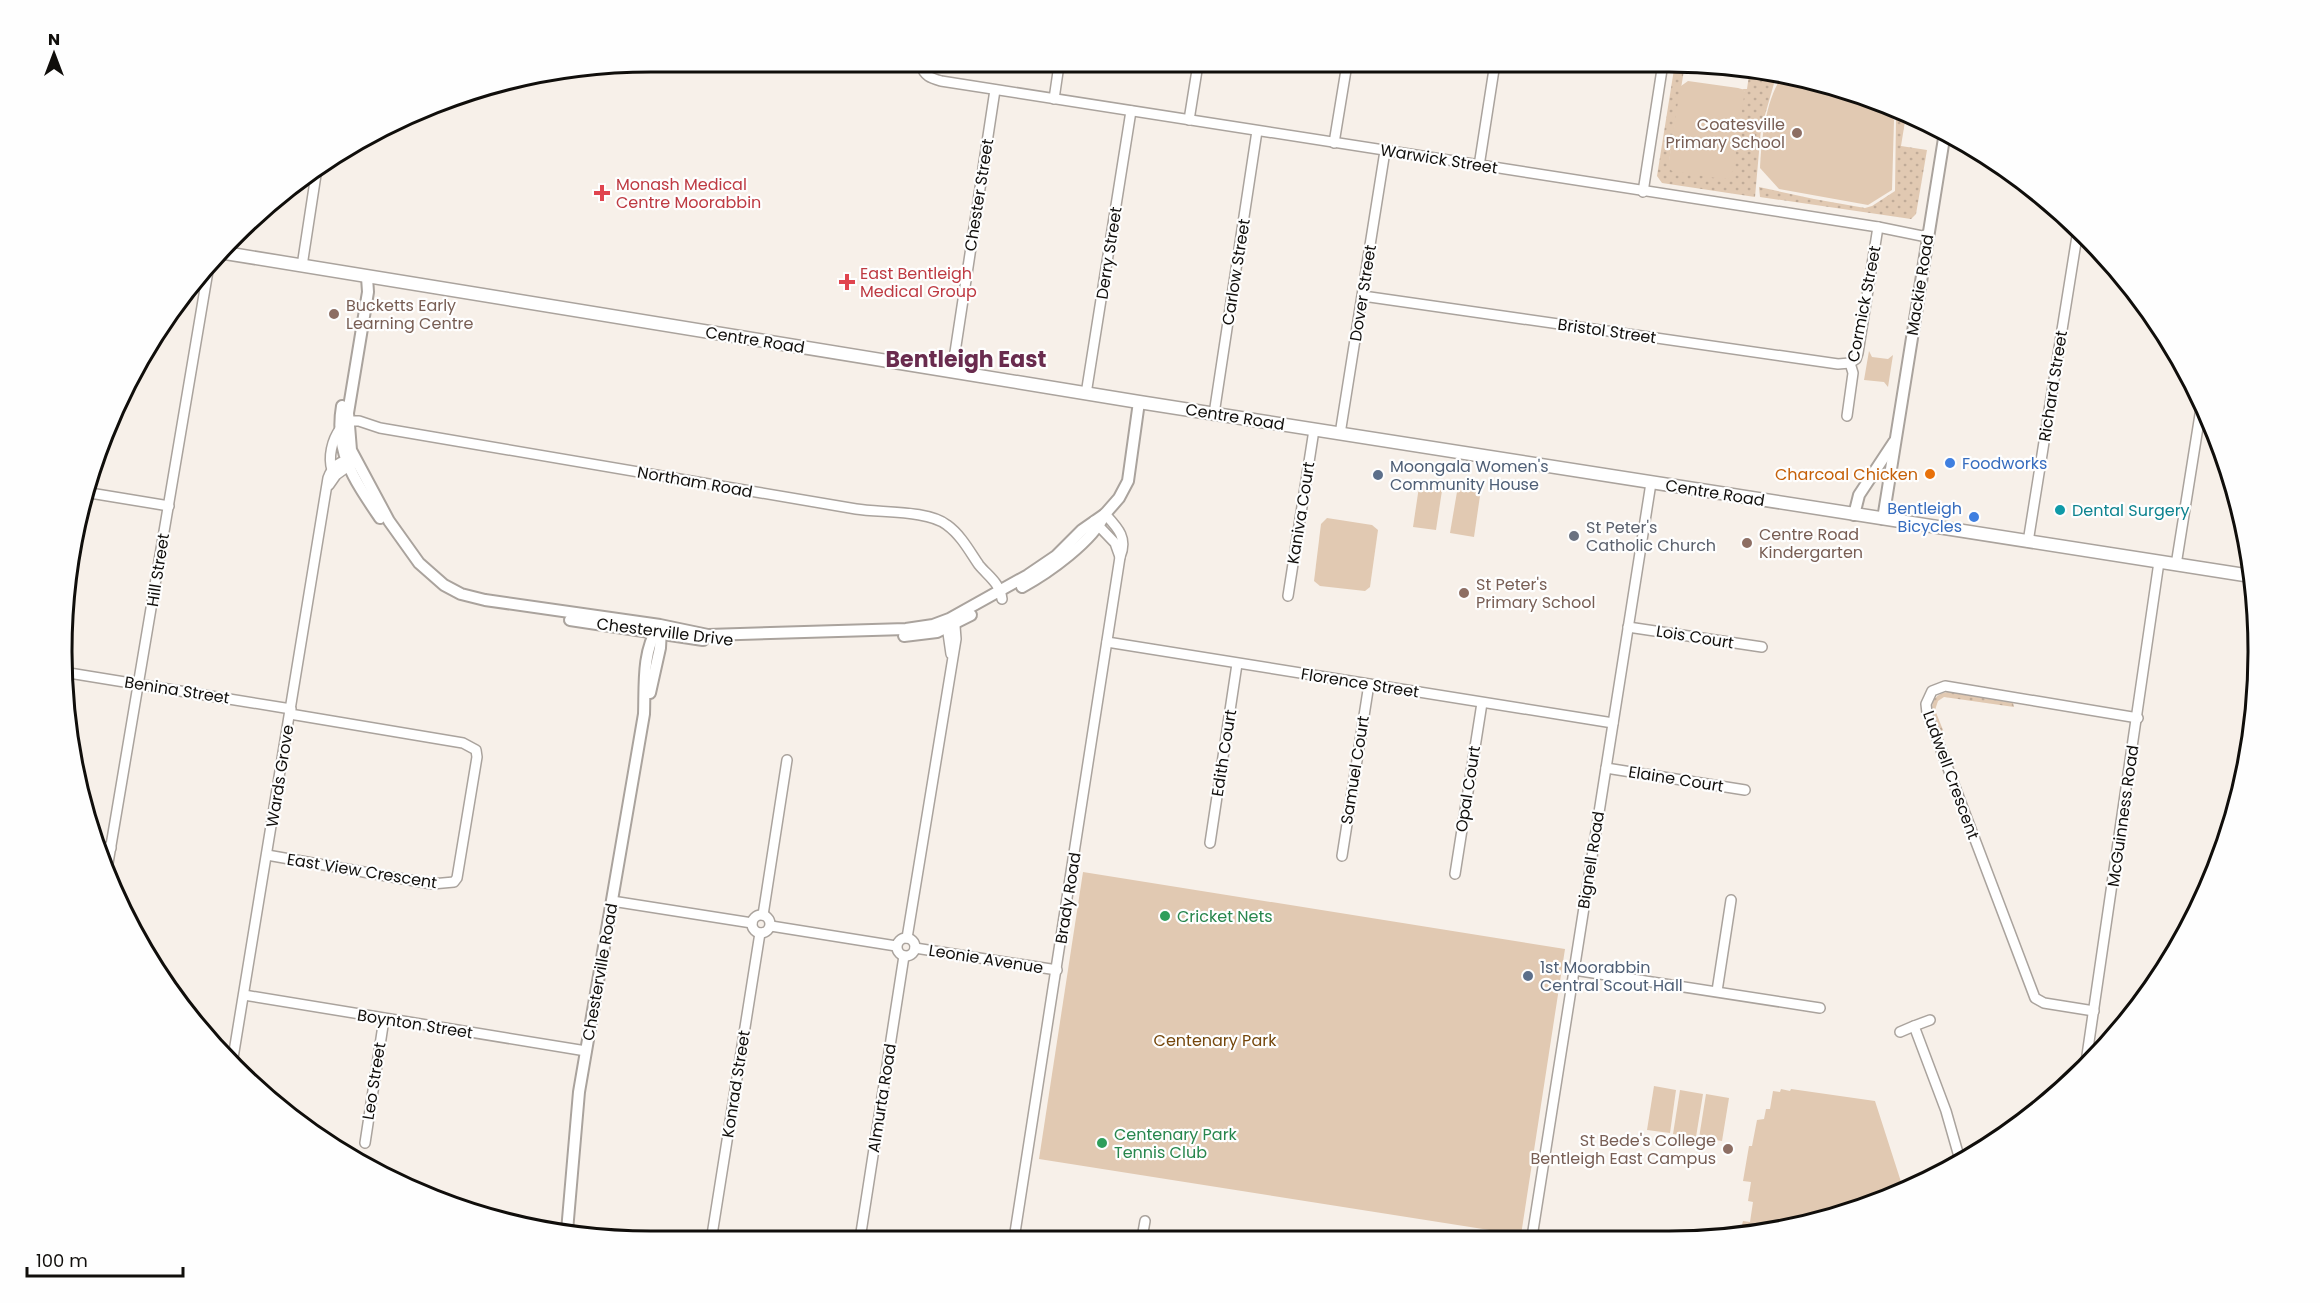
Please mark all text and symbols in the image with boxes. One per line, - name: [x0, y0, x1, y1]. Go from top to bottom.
- north arrow: [24, 24, 84, 84]
- text: N: [48, 28, 60, 51]
- place label: Coatesville Primary School: [1666, 113, 1785, 154]
- marker: Coatesville Primary School: [1790, 126, 1804, 140]
- street label: Chester Street: [959, 137, 999, 253]
- street label: Warwick Street: [1379, 138, 1500, 180]
- place label: Monash Medical Centre Moorabbin: [616, 173, 761, 214]
- marker: Monash Medical Centre Moorabbin: [593, 184, 611, 202]
- street label: Derry Street: [1090, 205, 1128, 301]
- street label: Carlow Street: [1216, 217, 1256, 327]
- street label: Mackie Road: [1901, 233, 1939, 337]
- street label: Dover Street: [1344, 243, 1382, 343]
- street label: Cormick Street: [1841, 244, 1887, 364]
- place label: East Bentleigh Medical Group: [860, 262, 977, 303]
- marker: East Bentleigh Medical Group: [838, 273, 856, 291]
- place label: Bucketts Early Learning Centre: [346, 294, 473, 335]
- marker: Bucketts Early Learning Centre: [327, 307, 341, 321]
- street label: Bristol Street: [1556, 313, 1658, 349]
- street label: Centre Road: [704, 321, 806, 359]
- street label: Richard Street: [2033, 329, 2073, 443]
- district label: Bentleigh East: [886, 344, 1046, 375]
- street label: Centre Road: [1184, 398, 1286, 436]
- place label: Foodworks: [1962, 452, 2047, 475]
- place label: Moongala Women's Community House: [1390, 455, 1549, 496]
- marker: Foodworks: [1943, 456, 1957, 470]
- street label: Kaniva Court: [1282, 460, 1320, 566]
- street label: Northam Road: [636, 461, 754, 503]
- place label: Charcoal Chicken: [1775, 463, 1918, 486]
- marker: Charcoal Chicken: [1923, 467, 1937, 481]
- marker: Moongala Women's Community House: [1371, 468, 1385, 482]
- street label: Centre Road: [1664, 474, 1766, 512]
- place label: Bentleigh Bicycles: [1887, 497, 1962, 538]
- place label: Dental Surgery: [2072, 499, 2190, 522]
- marker: Dental Surgery: [2053, 503, 2067, 517]
- marker: Bentleigh Bicycles: [1967, 510, 1981, 524]
- place label: St Peter's Catholic Church: [1586, 516, 1716, 557]
- place label: Centre Road Kindergarten: [1759, 523, 1863, 564]
- marker: St Peter's Catholic Church: [1567, 529, 1581, 543]
- street label: Hill Street: [141, 531, 175, 608]
- marker: Centre Road Kindergarten: [1740, 536, 1754, 550]
- place label: St Peter's Primary School: [1476, 573, 1595, 614]
- marker: St Peter's Primary School: [1457, 586, 1471, 600]
- street label: Chesterville Drive: [595, 612, 735, 652]
- street label: Lois Court: [1655, 620, 1736, 655]
- street label: Florence Street: [1299, 662, 1421, 704]
- street label: Benina Street: [123, 670, 231, 710]
- street label: Ludwell Crescent: [1917, 707, 1985, 843]
- street label: Edith Court: [1206, 708, 1242, 798]
- street label: Samuel Court: [1335, 714, 1375, 826]
- street label: Wards Grove: [261, 723, 299, 829]
- street label: Opal Court: [1450, 744, 1486, 834]
- street label: McGuinness Road: [2102, 744, 2144, 888]
- street label: Elaine Court: [1627, 760, 1725, 798]
- street label: Bignell Road: [1572, 810, 1610, 910]
- street label: East View Crescent: [285, 848, 439, 894]
- street label: Brady Road: [1049, 851, 1087, 945]
- street label: Chesterville Road: [577, 901, 623, 1043]
- place label: Cricket Nets: [1177, 905, 1273, 928]
- marker: Cricket Nets: [1158, 909, 1172, 923]
- street label: Leonie Avenue: [927, 939, 1045, 979]
- place label: 1st Moorabbin Central Scout Hall: [1540, 956, 1683, 997]
- marker: 1st Moorabbin Central Scout Hall: [1521, 969, 1535, 983]
- street label: Boynton Street: [356, 1004, 475, 1045]
- street label: Konrad Street: [716, 1028, 756, 1140]
- park label: Centenary Park: [1154, 1029, 1277, 1052]
- street label: Leo Street: [357, 1040, 392, 1121]
- street label: Almurta Road: [862, 1042, 902, 1154]
- place label: Centenary Park Tennis Club: [1114, 1123, 1238, 1164]
- place label: St Bede's College Bentleigh East Campus: [1531, 1129, 1716, 1170]
- marker: Centenary Park Tennis Club: [1095, 1136, 1109, 1150]
- marker: St Bede's College Bentleigh East Campus: [1721, 1142, 1735, 1156]
- scale bar: [27, 1240, 183, 1278]
- text: 100 m: [36, 1248, 88, 1273]

